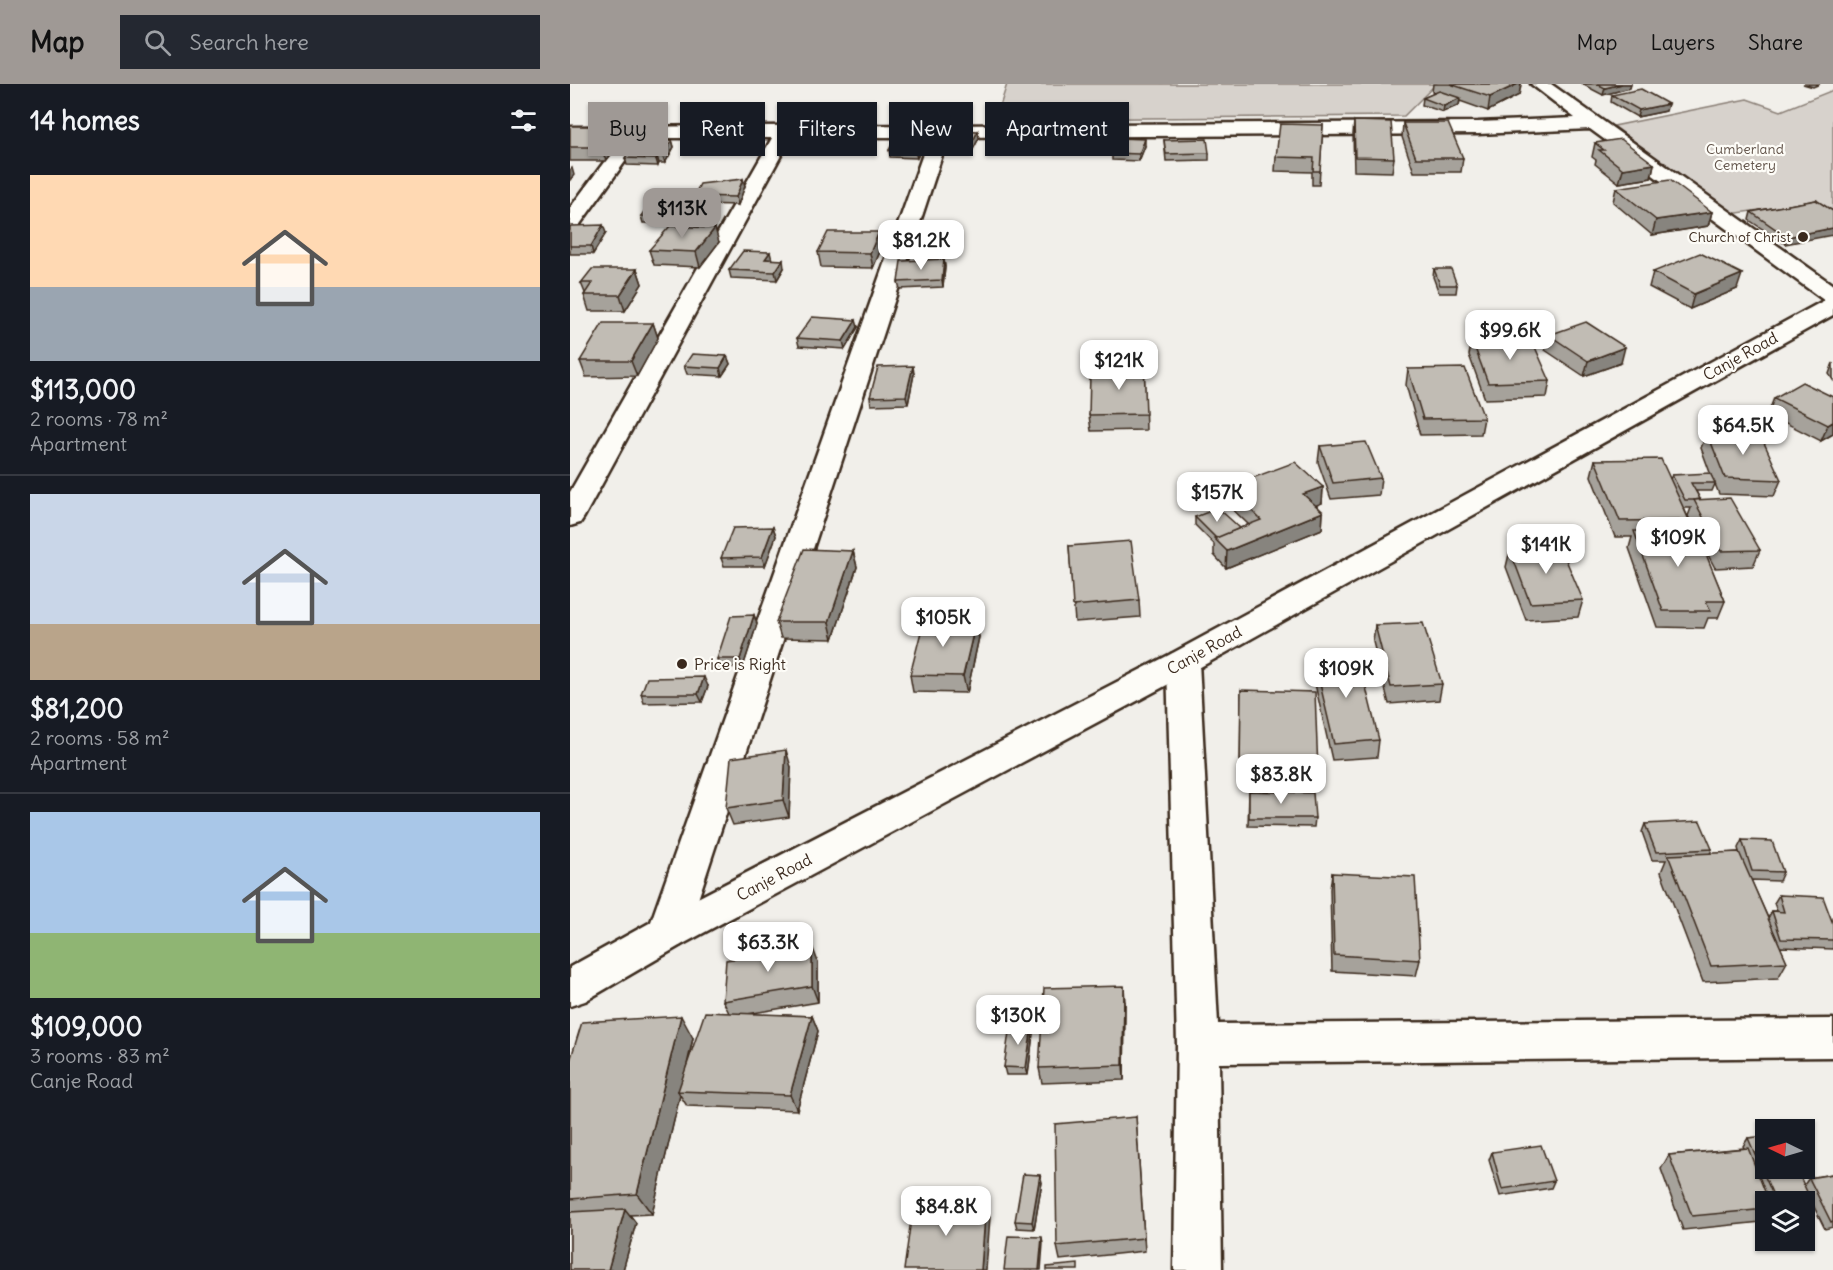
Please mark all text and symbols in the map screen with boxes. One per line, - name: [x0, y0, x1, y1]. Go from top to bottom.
- search box: [120, 15, 540, 69]
- text: Map: [30, 24, 84, 60]
- icon: search: [141, 26, 174, 59]
- text: Search here: [189, 28, 309, 56]
- text: Map: [1577, 29, 1617, 56]
- text: Layers: [1650, 29, 1715, 56]
- text: Share: [1748, 29, 1803, 56]
- chip: Buy: [588, 102, 668, 156]
- chip: Rent: [680, 102, 765, 156]
- chip: Filters: [777, 102, 877, 156]
- chip: New: [889, 102, 973, 156]
- chip: Apartment: [985, 102, 1129, 156]
- text: 14 homes: [30, 104, 140, 137]
- icon: filters: [507, 104, 540, 137]
- park label: Cumberland Cemetery: [1706, 140, 1784, 174]
- pin: $113K: [640, 188, 724, 239]
- text: $113K: [657, 195, 707, 220]
- icon: home: [231, 214, 339, 322]
- pin: $81.2K: [872, 220, 970, 271]
- text: $81.2K: [892, 227, 950, 252]
- place label: Church of Christ: [1689, 228, 1791, 246]
- marker: Church of Christ: [1796, 230, 1810, 244]
- pin: $99.6K: [1461, 310, 1559, 361]
- text: $99.6K: [1479, 317, 1541, 342]
- street label: Canje Road: [1699, 327, 1781, 385]
- pin: $121K: [1077, 340, 1161, 391]
- text: $121K: [1094, 347, 1144, 372]
- text: $113,000: [30, 373, 136, 406]
- pin: $64.5K: [1694, 405, 1792, 456]
- text: 2 rooms · 78 m²: [30, 406, 168, 431]
- text: $64.5K: [1712, 412, 1774, 437]
- text: Apartment: [30, 431, 127, 456]
- pin: $157K: [1175, 472, 1259, 523]
- text: $157K: [1191, 479, 1243, 504]
- pin: $109K: [1636, 517, 1720, 568]
- pin: $141K: [1504, 524, 1588, 575]
- text: $109K: [1650, 524, 1706, 549]
- text: $141K: [1521, 531, 1571, 556]
- icon: home: [231, 533, 339, 641]
- pin: $105K: [901, 597, 985, 648]
- text: $105K: [915, 604, 971, 629]
- street label: Canje Road: [1163, 621, 1245, 679]
- pin: $109K: [1304, 648, 1388, 699]
- place label: Price is Right: [694, 654, 786, 674]
- text: $109K: [1318, 655, 1374, 680]
- marker: Price is Right: [675, 657, 689, 671]
- text: $81,200: [30, 692, 124, 725]
- text: 2 rooms · 58 m²: [30, 725, 170, 750]
- text: Apartment: [30, 750, 127, 775]
- pin: $83.8K: [1232, 754, 1330, 805]
- text: $83.8K: [1250, 761, 1312, 786]
- street label: Canje Road: [733, 849, 815, 905]
- icon: home: [231, 851, 339, 959]
- pin: $63.3K: [719, 922, 817, 973]
- text: $63.3K: [737, 929, 799, 954]
- pin: $130K: [976, 995, 1060, 1046]
- text: $130K: [990, 1002, 1046, 1027]
- text: $109,000: [30, 1010, 143, 1043]
- text: 3 rooms · 83 m²: [30, 1043, 170, 1068]
- text: Canje Road: [30, 1068, 133, 1093]
- north arrow: [1755, 1119, 1815, 1179]
- map controls: [1755, 1119, 1815, 1251]
- pin: $84.8K: [897, 1186, 995, 1237]
- button: layers: [1755, 1191, 1815, 1251]
- text: $84.8K: [915, 1193, 977, 1218]

